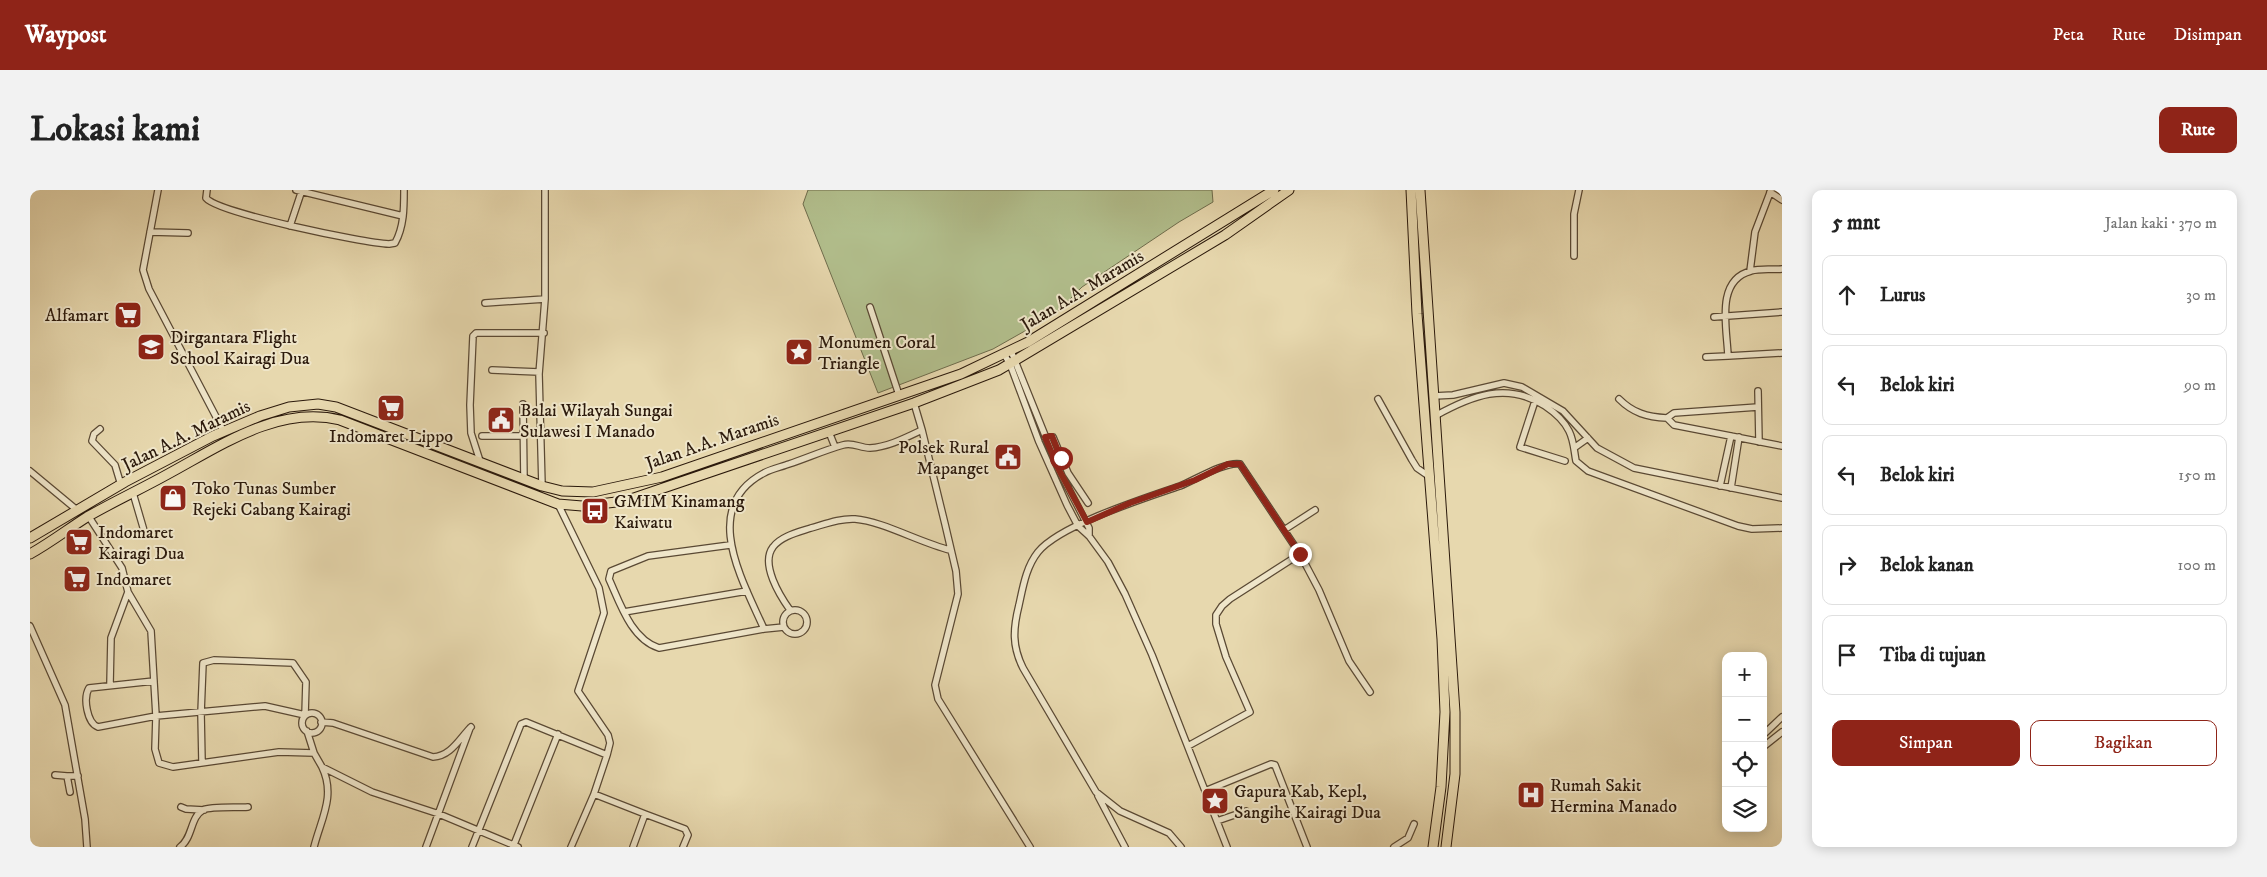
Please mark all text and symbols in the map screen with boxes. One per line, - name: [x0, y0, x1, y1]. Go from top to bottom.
- text: Waypost: [25, 20, 106, 50]
- text: Peta: [2053, 24, 2084, 46]
- text: Rute: [2112, 24, 2146, 46]
- text: Disimpan: [2174, 24, 2242, 46]
- button: Rute: [2159, 107, 2237, 153]
- text: Lokasi kami: [30, 108, 200, 152]
- text: 5 mnt: [1832, 210, 1880, 236]
- text: Jalan kaki · 370 m: [2105, 213, 2217, 233]
- street label: Jalan A.A. Maramis: [1015, 245, 1148, 337]
- icon: ahead: [1833, 281, 1861, 309]
- text: Lurus: [1880, 284, 1925, 307]
- text: 30 m: [2186, 285, 2216, 305]
- supermarket icon: Alfamart: [113, 300, 143, 330]
- place label: Alfamart: [45, 305, 109, 327]
- place label: Dirgantara Flight School Kairagi Dua: [170, 327, 310, 370]
- school or university icon: Dirgantara Flight School Kairagi Dua: [136, 332, 166, 362]
- place label: Monumen Coral Triangle: [818, 332, 936, 375]
- place icon: Monumen Coral Triangle: [784, 337, 814, 367]
- icon: left: [1833, 371, 1861, 399]
- text: Belok kiri: [1880, 374, 1954, 397]
- text: 90 m: [2184, 375, 2216, 395]
- supermarket icon: Indomaret Lippo: [376, 393, 406, 423]
- street label: Jalan A.A. Maramis: [117, 395, 254, 477]
- place label: Balai Wilayah Sungai Sulawesi I Manado: [520, 400, 673, 443]
- public building icon: Balai Wilayah Sungai Sulawesi I Manado: [486, 405, 516, 435]
- street label: Jalan A.A. Maramis: [641, 409, 782, 476]
- place label: Indomaret Lippo: [329, 426, 453, 448]
- place label: Polsek Rural Mapanget: [898, 437, 990, 480]
- public building icon: Polsek Rural Mapanget: [993, 442, 1023, 472]
- route start: [1050, 447, 1073, 470]
- icon: left: [1833, 461, 1861, 489]
- text: Belok kiri: [1880, 464, 1954, 487]
- text: 150 m: [2178, 465, 2216, 485]
- place label: Toko Tunas Sumber Rejeki Cabang Kairagi: [192, 478, 351, 521]
- shop icon: Toko Tunas Sumber Rejeki Cabang Kairagi: [158, 483, 188, 513]
- place label: GMIM Kinamang Kaiwatu: [614, 491, 745, 534]
- bus stop icon: GMIM Kinamang Kaiwatu: [580, 496, 610, 526]
- place label: Indomaret Kairagi Dua: [98, 522, 185, 565]
- supermarket icon: Indomaret Kairagi Dua: [64, 527, 94, 557]
- route end: [1289, 543, 1312, 566]
- icon: right: [1833, 551, 1861, 579]
- text: Belok kanan: [1880, 554, 1974, 577]
- text: 100 m: [2178, 555, 2216, 575]
- supermarket icon: Indomaret: [62, 564, 92, 594]
- place label: Indomaret: [96, 569, 172, 591]
- icon: arrive: [1833, 641, 1861, 669]
- text: Tiba di tujuan: [1880, 644, 1986, 667]
- map controls: [1722, 652, 1767, 832]
- button: +: [1722, 652, 1767, 697]
- button: −: [1722, 697, 1767, 742]
- button: Simpan: [1832, 720, 2020, 766]
- button: Bagikan: [2030, 720, 2217, 766]
- button: locate: [1722, 742, 1767, 787]
- place label: Rumah Sakit Hermina Manado: [1550, 775, 1677, 818]
- hospital icon: Rumah Sakit Hermina Manado: [1516, 780, 1546, 810]
- place label: Gapura Kab, Kepl, Sangihe Kairagi Dua: [1234, 781, 1381, 824]
- place icon: Gapura Kab, Kepl, Sangihe Kairagi Dua: [1200, 786, 1230, 816]
- button: layers: [1722, 787, 1767, 832]

